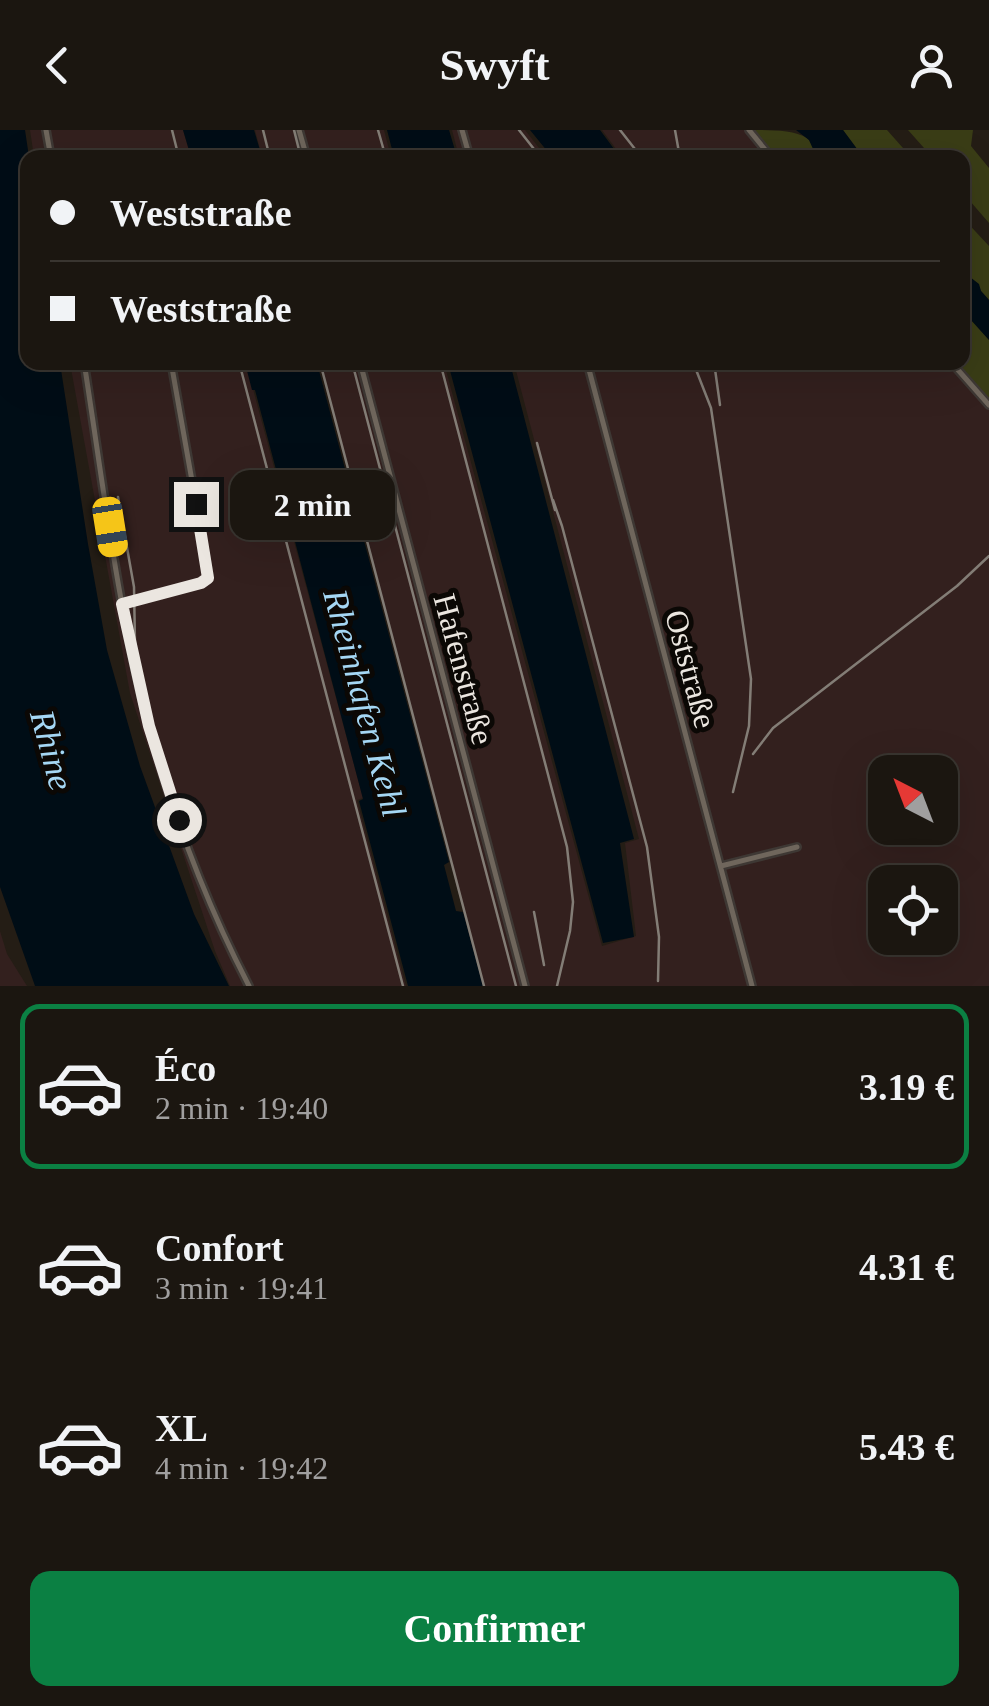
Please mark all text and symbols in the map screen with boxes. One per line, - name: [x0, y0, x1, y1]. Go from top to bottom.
- icon: back: [30, 38, 85, 93]
- icon: person: [904, 38, 959, 93]
- text: Swyft: [440, 40, 550, 90]
- text: Weststraße: [110, 192, 292, 234]
- text: Weststraße: [110, 288, 292, 330]
- callout: 2 min: [231, 469, 396, 539]
- route end: [174, 482, 219, 527]
- text: 2 min: [274, 487, 351, 523]
- car: [90, 495, 130, 559]
- water label: Rheinhafen Kehl: [315, 584, 414, 821]
- street label: Hafenstraße: [427, 590, 501, 748]
- street label: Oststraße: [658, 606, 724, 732]
- water label: Rhine: [22, 705, 81, 795]
- north arrow: [868, 755, 958, 845]
- map controls: [868, 755, 958, 955]
- route start: [157, 798, 202, 843]
- button: locate: [868, 865, 958, 955]
- icon: car: [35, 1042, 125, 1132]
- text: Éco: [155, 1047, 216, 1089]
- text: 3.19 €: [859, 1066, 954, 1108]
- text: 2 min · 19:40: [155, 1090, 328, 1126]
- icon: car: [35, 1222, 125, 1312]
- text: Confort: [155, 1227, 284, 1269]
- text: 4.31 €: [859, 1246, 954, 1288]
- text: 3 min · 19:41: [155, 1270, 328, 1306]
- icon: car: [35, 1402, 125, 1492]
- text: XL: [155, 1407, 208, 1449]
- text: 5.43 €: [859, 1426, 954, 1468]
- text: 4 min · 19:42: [155, 1450, 328, 1486]
- button: Confirmer: [30, 1571, 959, 1686]

